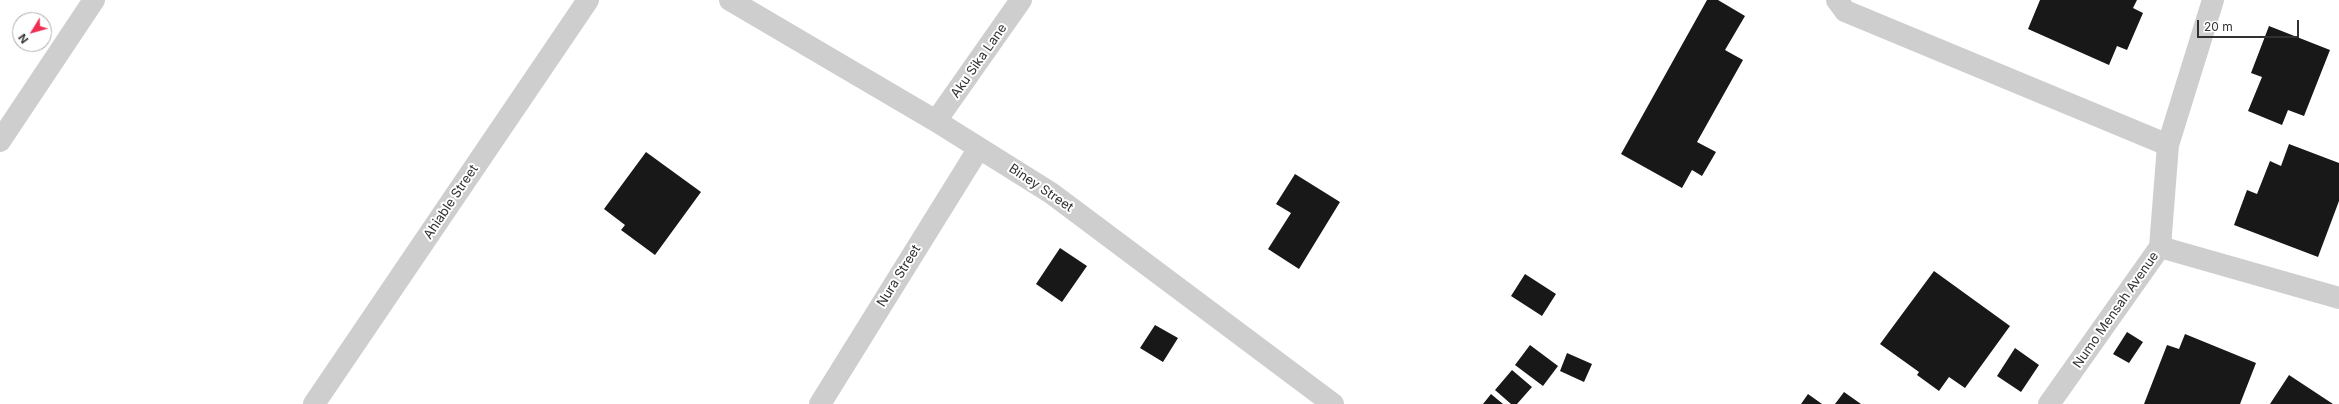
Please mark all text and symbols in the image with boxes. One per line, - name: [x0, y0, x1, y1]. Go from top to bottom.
- north arrow: [12, 12, 52, 52]
- scale bar: [2199, 12, 2301, 38]
- text: 20 m: [2204, 19, 2233, 34]
- street label: Aku Sika Lane: [948, 21, 1010, 101]
- text: N: [15, 31, 31, 46]
- street label: Biney Street: [1006, 161, 1076, 215]
- street label: Ahiable Street: [420, 162, 482, 242]
- street label: Nura Street: [874, 242, 924, 310]
- street label: Numo Mensah Avenue: [2070, 249, 2162, 371]

